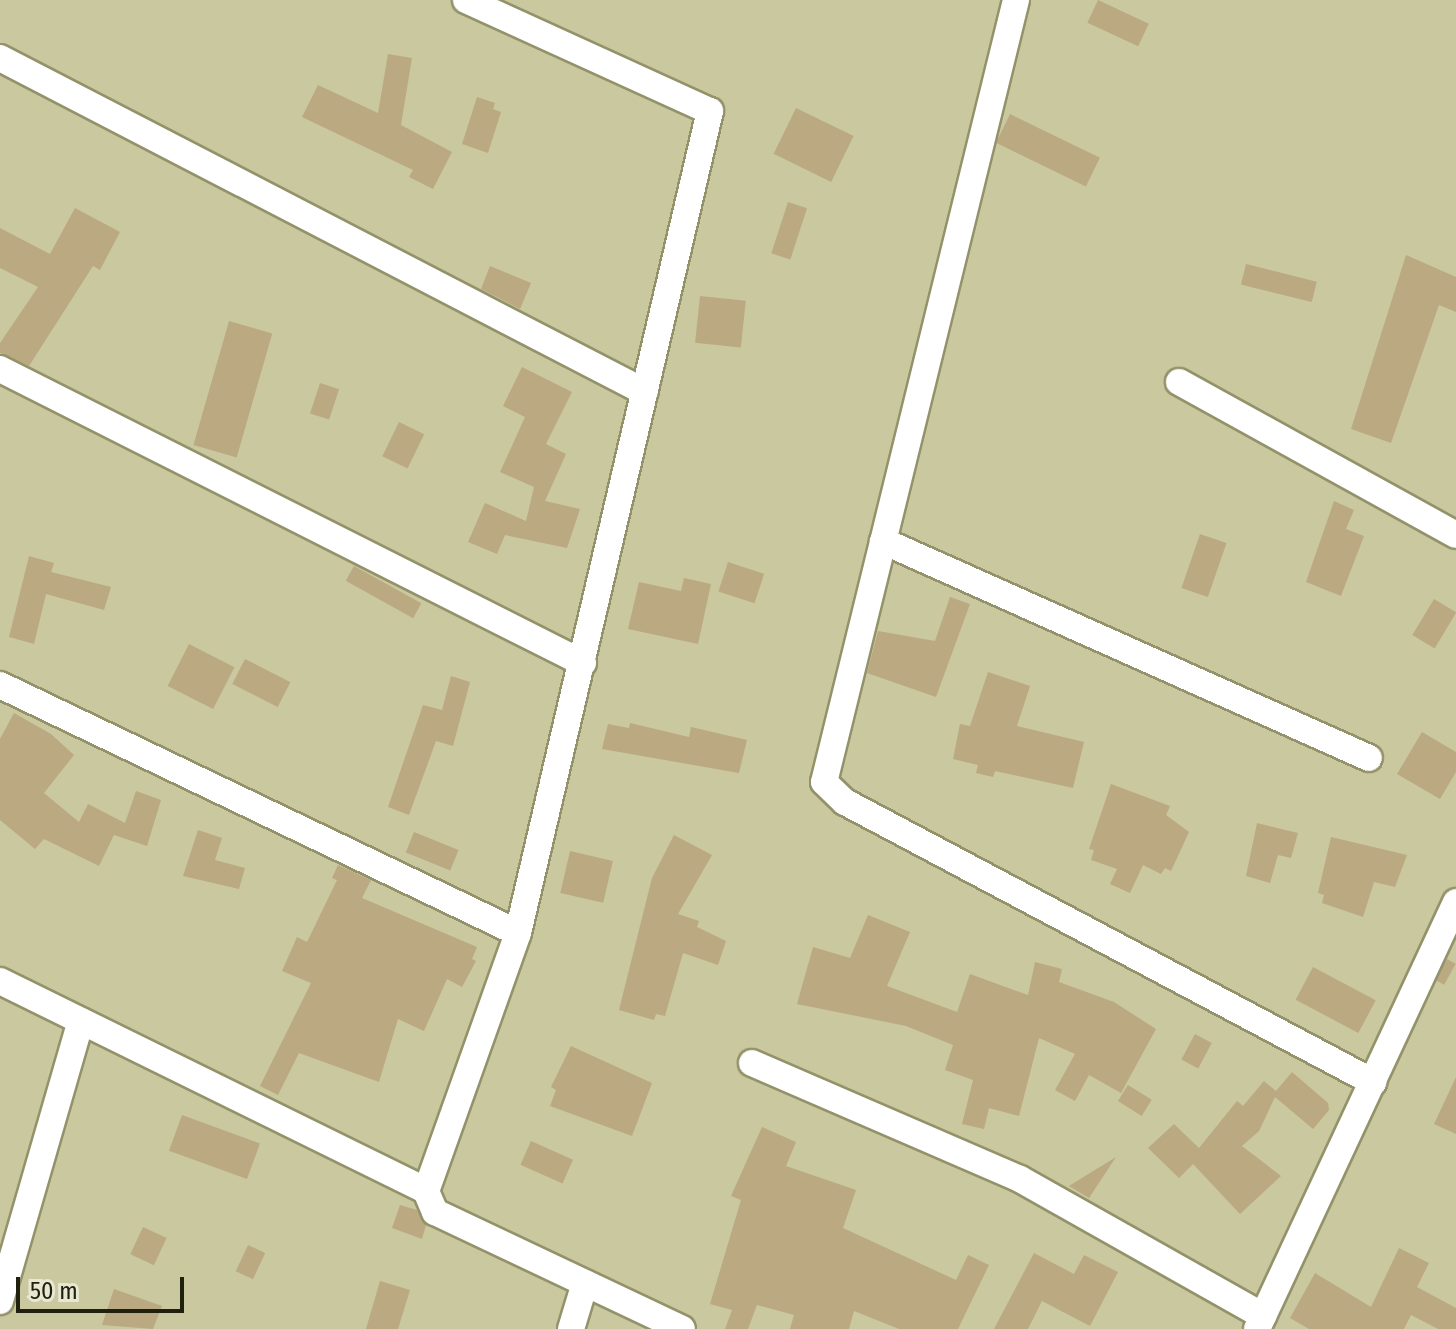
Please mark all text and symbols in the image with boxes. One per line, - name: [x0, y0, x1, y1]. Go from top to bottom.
- scale bar: [20, 1261, 188, 1311]
- text: 50 m: [30, 1277, 78, 1305]

